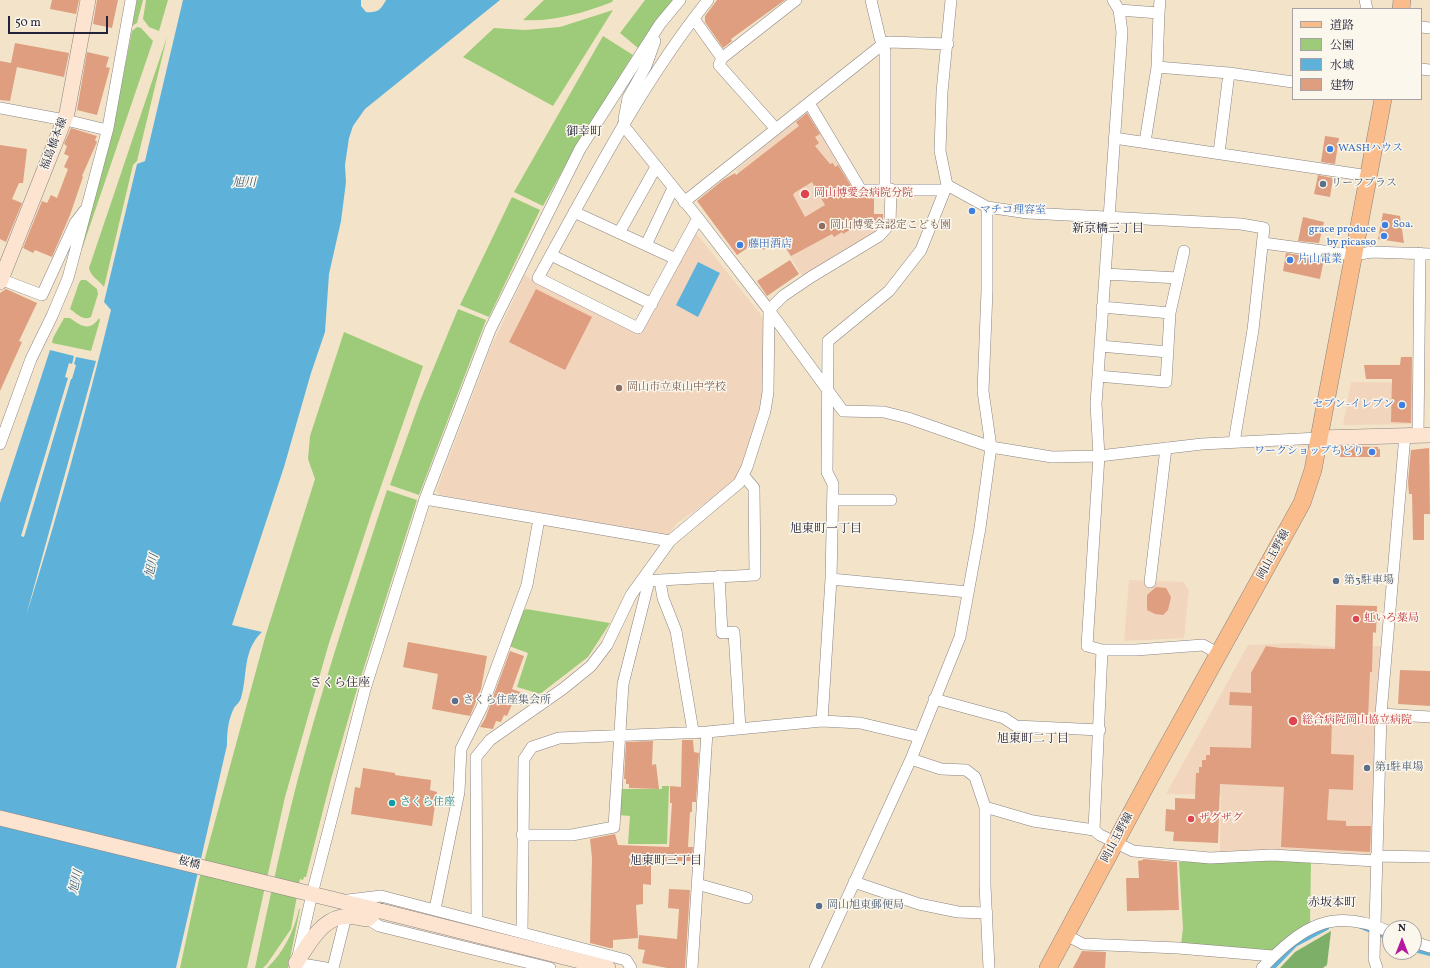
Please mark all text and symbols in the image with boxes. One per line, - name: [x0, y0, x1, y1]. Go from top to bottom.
- scale bar: [10, 8, 110, 34]
- legend: [1292, 8, 1422, 100]
- text: 50 m: [15, 15, 41, 31]
- text: 道路: [1330, 18, 1354, 34]
- text: 公園: [1330, 38, 1354, 54]
- text: 水域: [1330, 58, 1354, 74]
- text: 建物: [1330, 78, 1354, 94]
- street label: 福島橋本線: [39, 116, 71, 172]
- district label: 御幸町: [566, 126, 602, 140]
- place label: WASHハウス: [1338, 142, 1403, 156]
- marker: WASHハウス: [1325, 144, 1335, 154]
- water label: 旭川: [232, 177, 256, 191]
- place label: リーフプラス: [1331, 177, 1397, 191]
- marker: リーフプラス: [1318, 179, 1328, 189]
- place label: 岡山博愛会病院分院: [814, 187, 913, 201]
- marker: 岡山博愛会病院分院: [799, 188, 811, 200]
- place label: マチコ理容室: [980, 204, 1046, 218]
- marker: マチコ理容室: [967, 206, 977, 216]
- place label: Soa.: [1393, 218, 1413, 232]
- place label: 岡山博愛会認定こども園: [830, 219, 951, 233]
- marker: Soa.: [1380, 220, 1390, 230]
- marker: 岡山博愛会認定こども園: [817, 221, 827, 231]
- district label: 新京橋三丁目: [1072, 223, 1144, 237]
- place label: grace produce by picasso: [1309, 223, 1376, 249]
- marker: grace produce by picasso: [1379, 231, 1389, 241]
- place label: 藤田酒店: [748, 238, 792, 252]
- marker: 藤田酒店: [735, 240, 745, 250]
- place label: 片山電業: [1298, 253, 1342, 267]
- marker: 片山電業: [1285, 255, 1295, 265]
- place label: 岡山市立東山中学校: [627, 381, 726, 395]
- marker: 岡山市立東山中学校: [614, 383, 624, 393]
- place label: セブン-イレブン: [1312, 398, 1394, 412]
- marker: セブン-イレブン: [1397, 400, 1407, 410]
- place label: ワークショップちどり: [1254, 445, 1364, 459]
- marker: ワークショップちどり: [1367, 447, 1377, 457]
- district label: 旭東町一丁目: [790, 523, 862, 537]
- street label: 岡山玉野線: [1255, 528, 1293, 582]
- water label: 旭川: [143, 553, 163, 579]
- place label: 第3駐車場: [1344, 574, 1394, 588]
- marker: 第3駐車場: [1331, 576, 1341, 586]
- place label: 虹いろ薬局: [1364, 612, 1419, 626]
- marker: 虹いろ薬局: [1351, 614, 1361, 624]
- district label: さくら住座: [310, 677, 370, 691]
- place label: さくら住座集会所: [463, 694, 551, 708]
- marker: さくら住座集会所: [450, 696, 460, 706]
- place label: 総合病院岡山協立病院: [1302, 714, 1412, 728]
- marker: 総合病院岡山協立病院: [1287, 715, 1299, 727]
- district label: 旭東町二丁目: [997, 733, 1069, 747]
- place label: 第1駐車場: [1375, 761, 1423, 775]
- marker: 第1駐車場: [1362, 763, 1372, 773]
- place label: さくら住座: [400, 796, 455, 810]
- marker: さくら住座: [387, 798, 397, 808]
- street label: 岡山玉野線: [1099, 811, 1137, 865]
- place label: ザグザグ: [1199, 812, 1243, 826]
- marker: ザグザグ: [1186, 814, 1196, 824]
- street label: 桜橋: [177, 855, 201, 873]
- district label: 旭東町三丁目: [630, 855, 702, 869]
- water label: 旭川: [67, 869, 87, 895]
- district label: 赤坂本町: [1308, 897, 1356, 911]
- place label: 岡山旭東郵便局: [827, 899, 904, 913]
- marker: 岡山旭東郵便局: [814, 901, 824, 911]
- north arrow: [1382, 920, 1422, 960]
- text: N: [1398, 921, 1406, 936]

